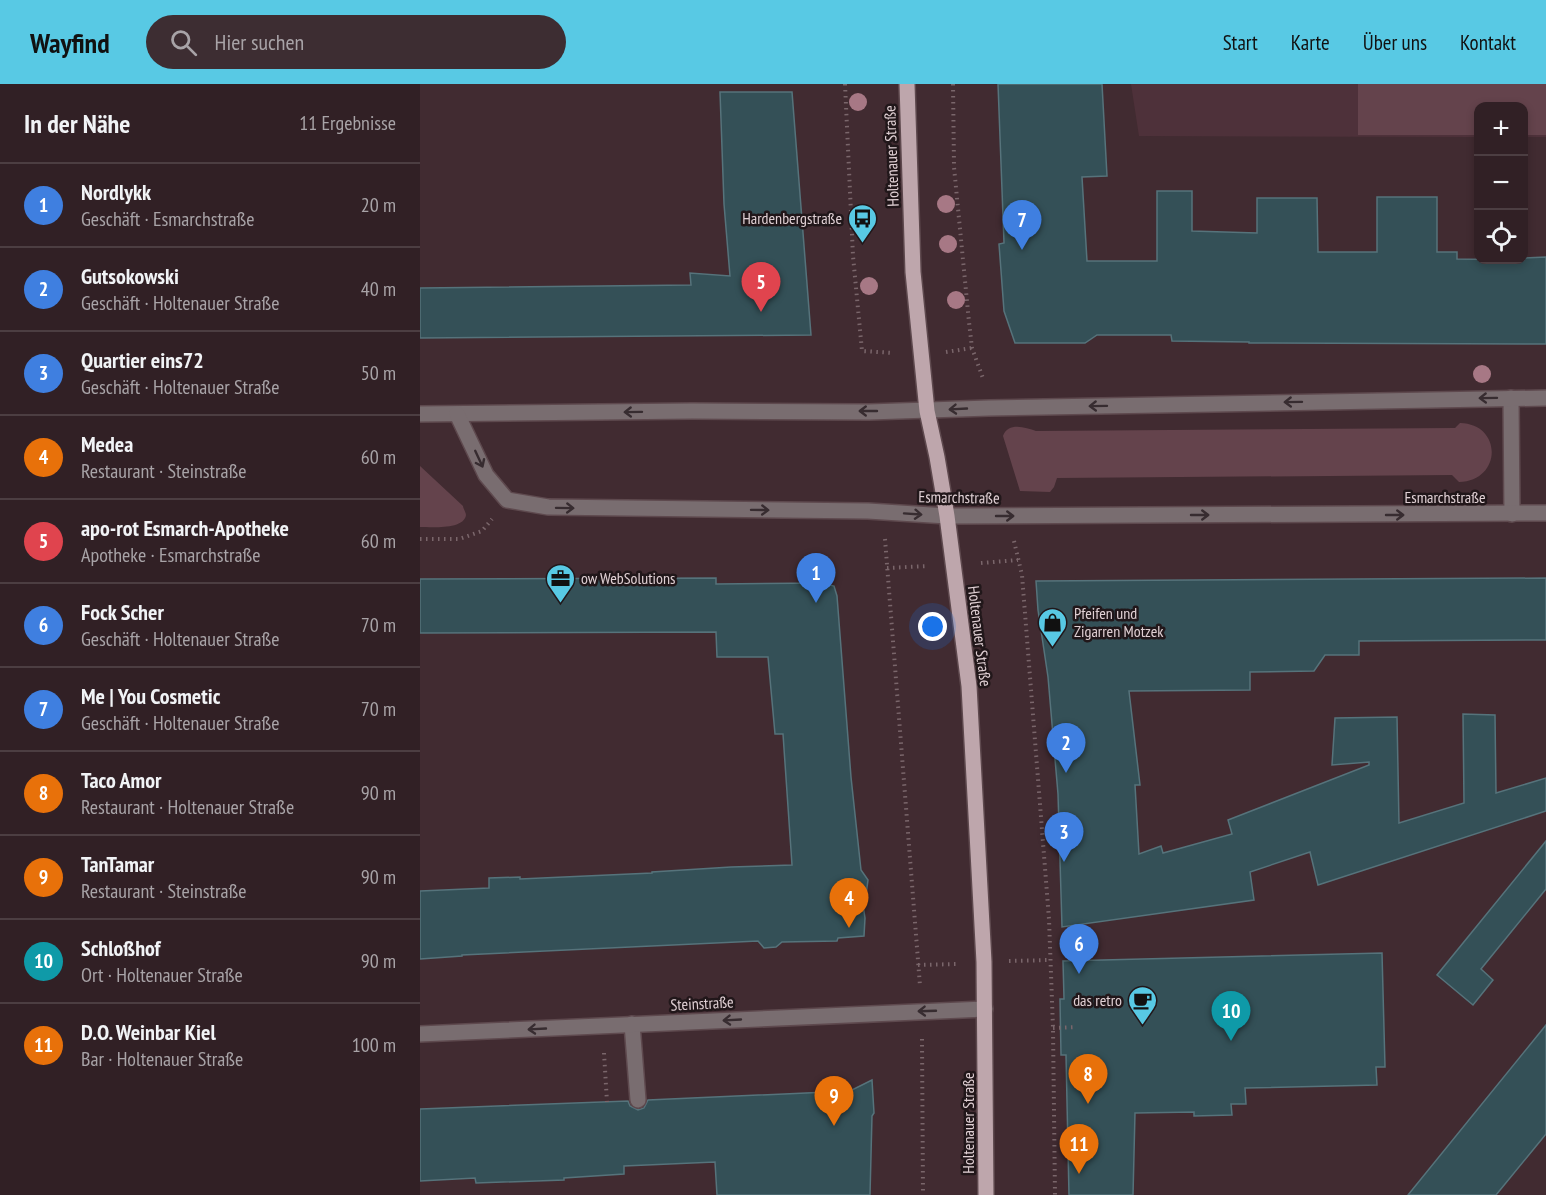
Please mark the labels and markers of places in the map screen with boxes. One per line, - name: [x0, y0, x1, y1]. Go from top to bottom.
- pin: 7: [1002, 200, 1042, 250]
- bus stop icon: Hardenbergstraße: [847, 202, 879, 244]
- place label: Hardenbergstraße: [742, 208, 842, 228]
- pin: 5: [742, 262, 780, 312]
- pin: 1: [796, 554, 836, 603]
- office icon: ow WebSolutions: [544, 562, 576, 604]
- place label: ow WebSolutions: [581, 568, 675, 588]
- place label: Pfeifen und Zigarren Motzek: [1074, 603, 1164, 641]
- shop icon: Pfeifen und Zigarren Motzek: [1037, 606, 1069, 648]
- pin: 2: [1046, 724, 1086, 773]
- pin: 3: [1044, 812, 1084, 862]
- pin: 4: [830, 878, 868, 928]
- pin: 6: [1060, 924, 1098, 974]
- cafe icon: das retro: [1127, 984, 1159, 1026]
- place label: das retro: [1073, 990, 1122, 1010]
- pin: 10: [1212, 992, 1250, 1041]
- pin: 8: [1068, 1054, 1108, 1104]
- pin: 9: [814, 1076, 854, 1126]
- pin: 11: [1060, 1124, 1098, 1174]

